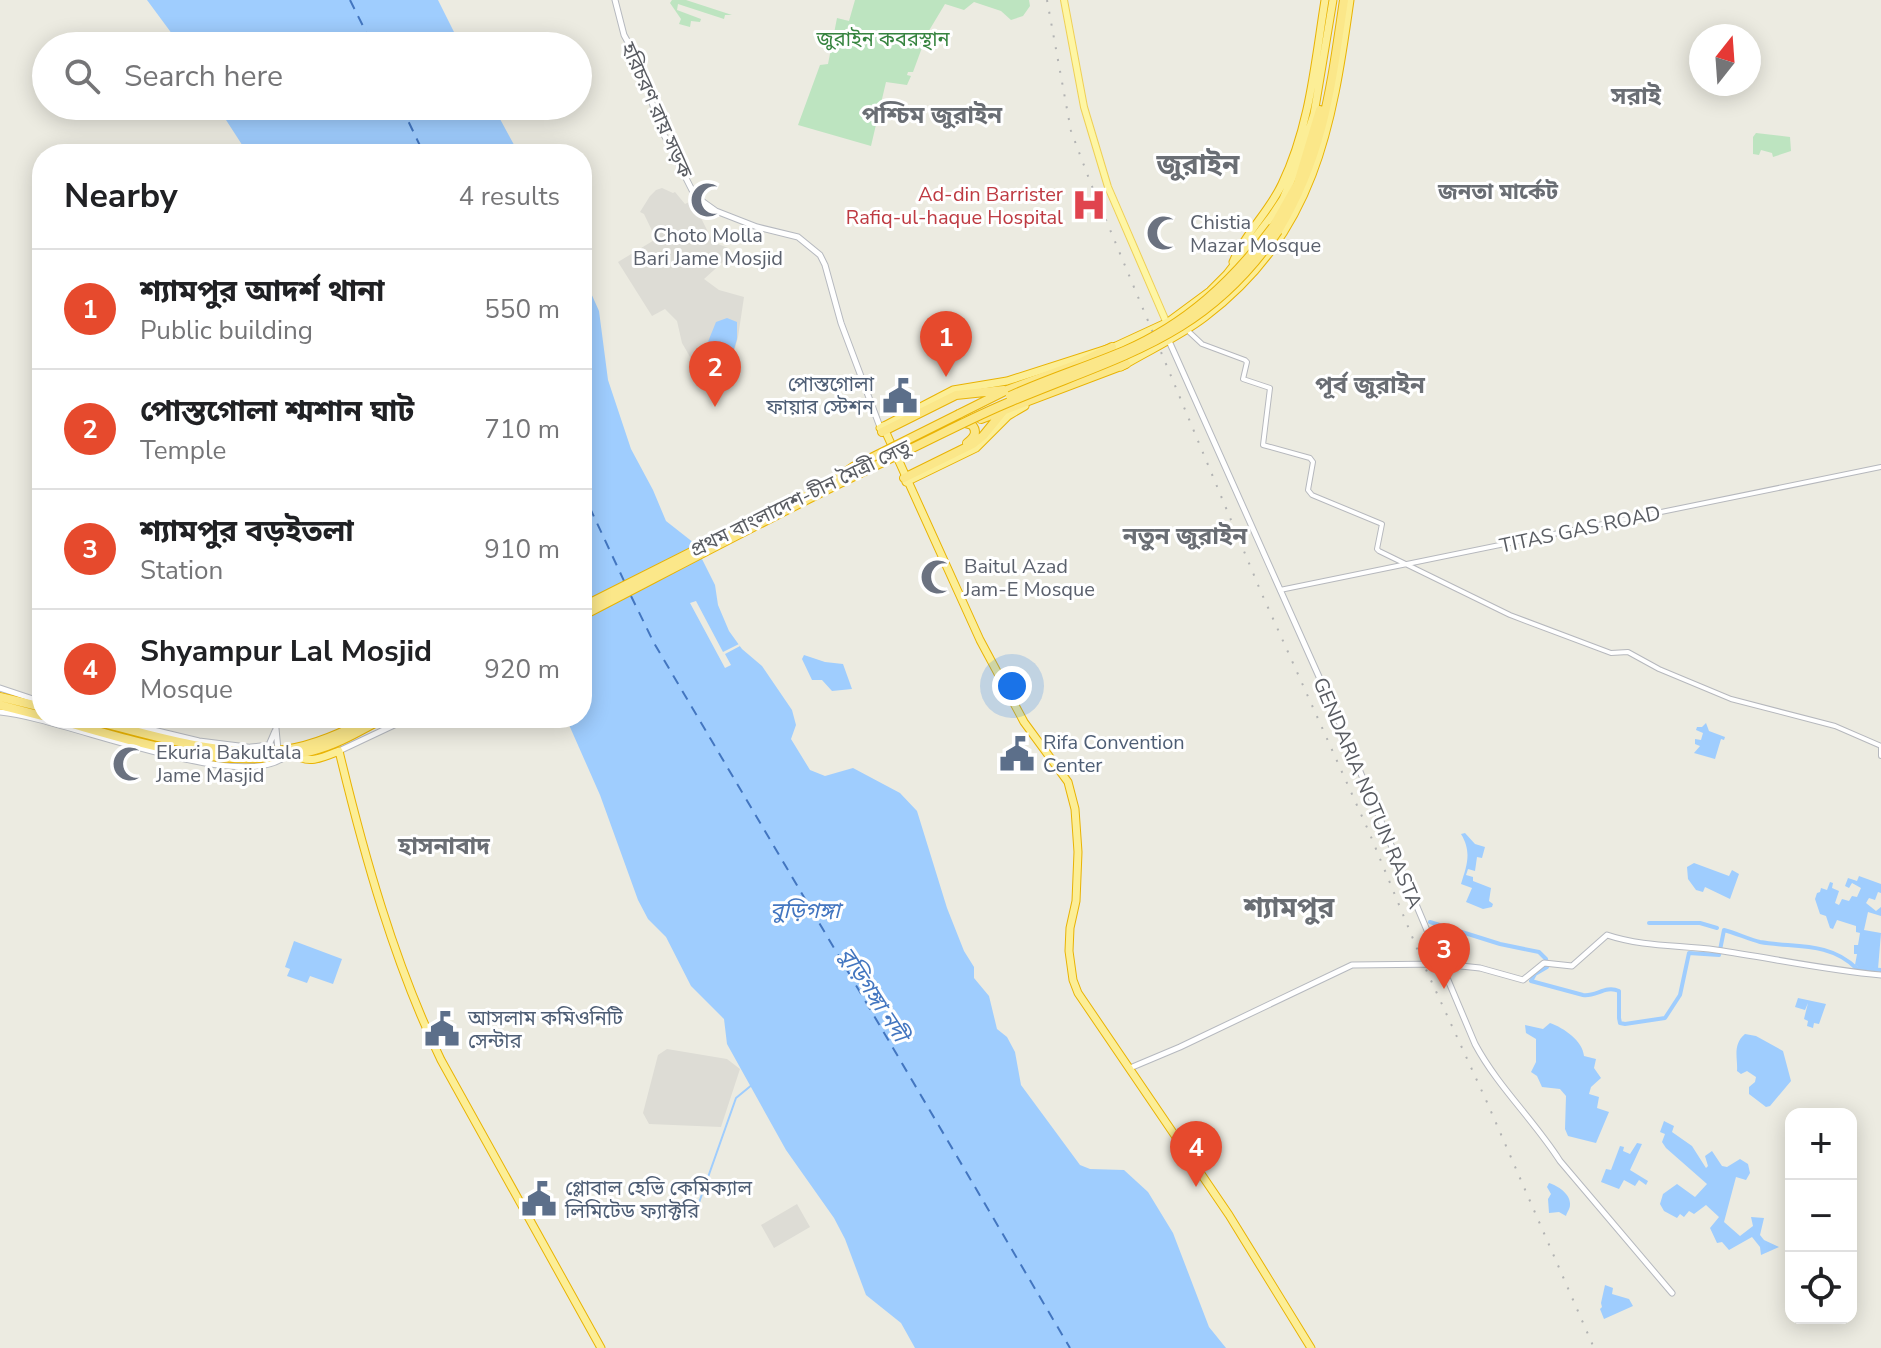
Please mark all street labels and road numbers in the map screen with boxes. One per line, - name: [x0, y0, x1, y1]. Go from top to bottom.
- street label: হরিচরণ রায় সড়ক: [614, 37, 699, 183]
- street label: প্রথম বাংলাদেশ-চীন মৈত্রী সেতু: [685, 433, 916, 564]
- street label: TITAS GAS ROAD: [1497, 499, 1663, 560]
- street label: GENDARIA NOTUN RASTA: [1306, 673, 1429, 913]

